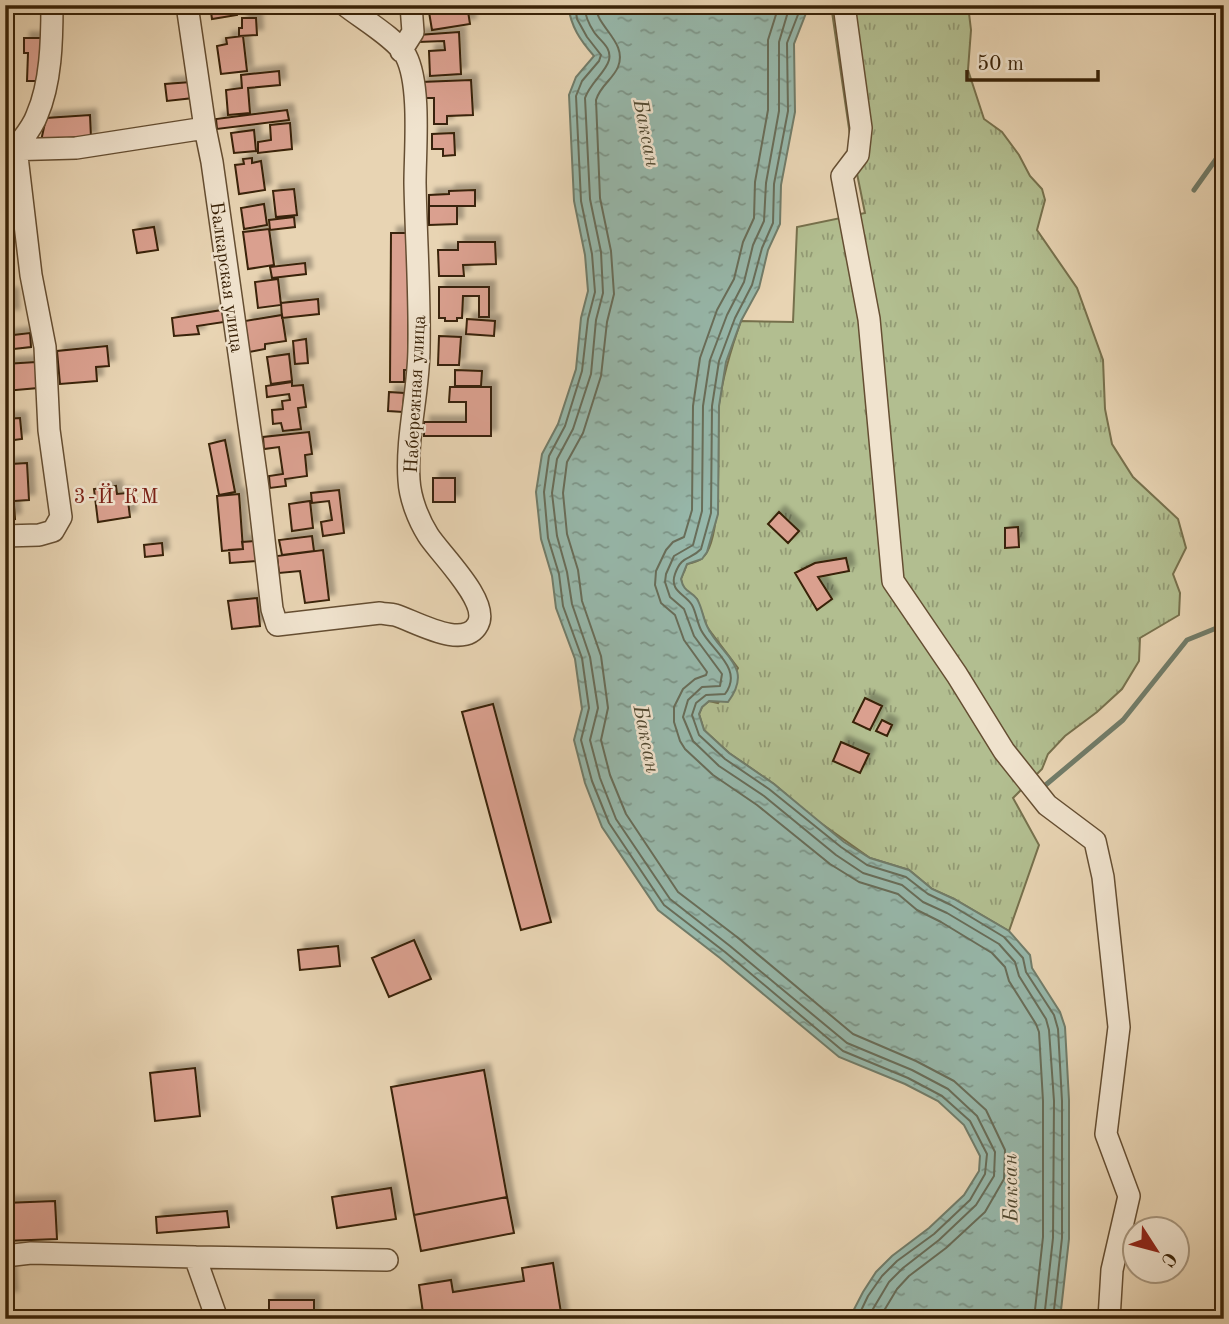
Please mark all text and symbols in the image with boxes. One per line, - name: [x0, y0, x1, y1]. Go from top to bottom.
- scale bar: [967, 38, 1098, 82]
- text: 50 m: [977, 54, 1024, 75]
- water label: Баксан: [629, 97, 662, 169]
- street label: Балкарская улица: [206, 201, 246, 355]
- street label: Набережная улица: [403, 314, 430, 474]
- district label: 3-Й КМ: [74, 482, 160, 508]
- water label: Баксан: [629, 703, 662, 775]
- water label: Баксан: [1000, 1154, 1023, 1223]
- north arrow: [1120, 1216, 1190, 1286]
- text: С: [1156, 1248, 1179, 1269]

